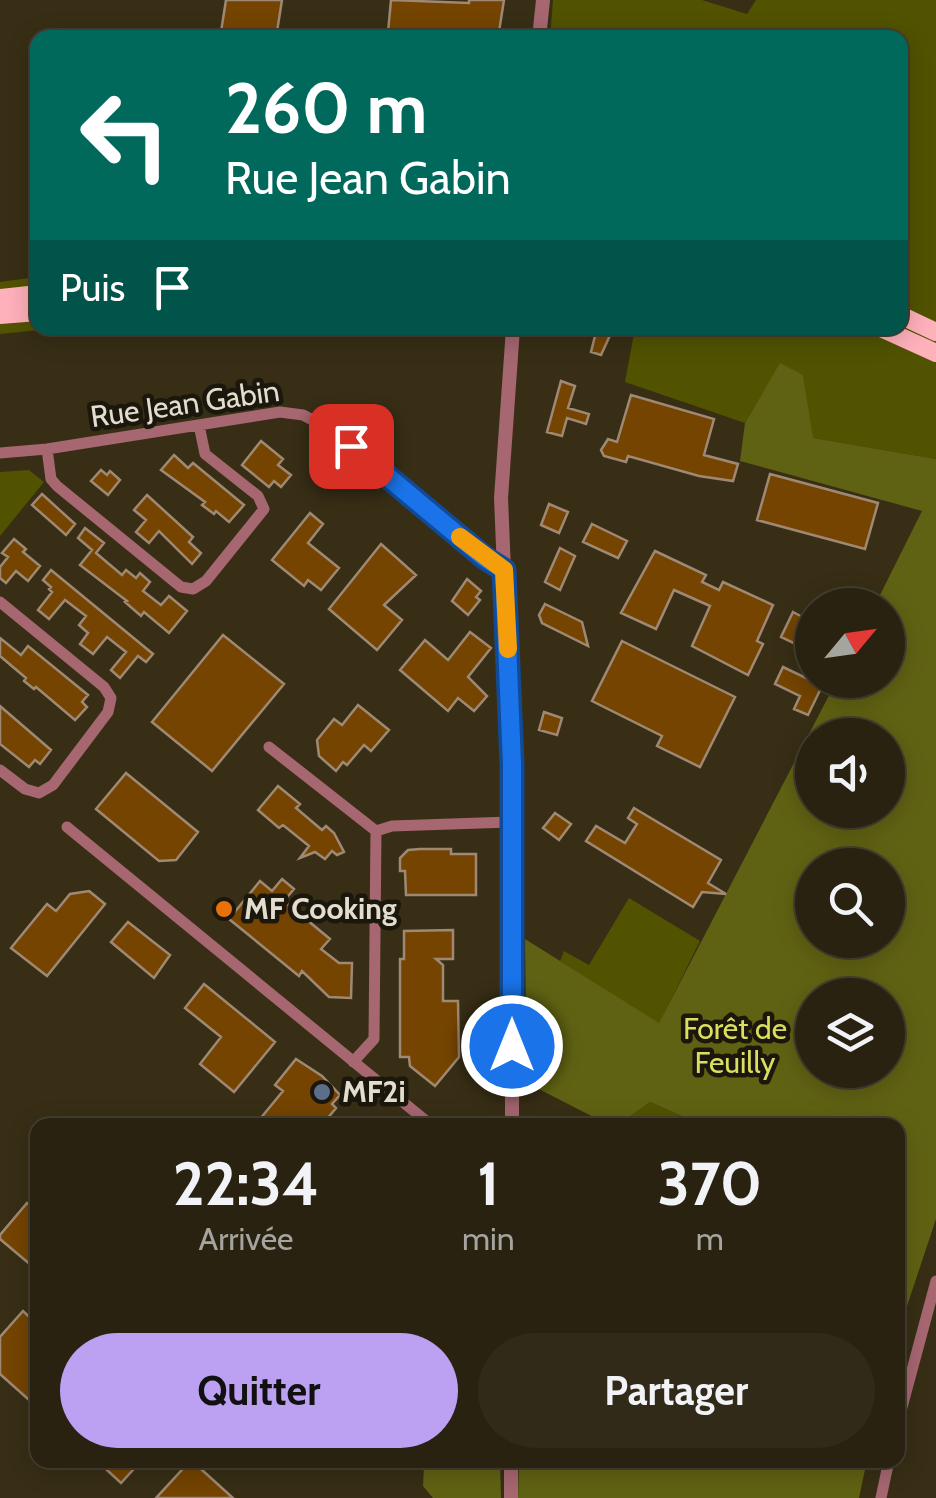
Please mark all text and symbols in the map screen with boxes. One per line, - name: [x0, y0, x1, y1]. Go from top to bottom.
- text: 260 m: [225, 65, 427, 151]
- icon: left: [60, 70, 190, 200]
- text: Rue Jean Gabin: [225, 151, 511, 205]
- icon: arrive: [145, 260, 200, 315]
- text: Puis: [60, 264, 125, 311]
- street label: Rue Jean Gabin: [88, 372, 282, 435]
- pin: [309, 404, 394, 489]
- icon: arrive: [324, 419, 379, 474]
- north arrow: [795, 588, 905, 698]
- map controls: [795, 588, 905, 1088]
- button: sound: [795, 718, 905, 828]
- button: search: [795, 848, 905, 958]
- place label: MF Cooking: [244, 890, 397, 927]
- marker: MF Cooking: [213, 898, 235, 920]
- button: layers: [795, 978, 905, 1088]
- position arrow: [460, 994, 564, 1098]
- park label: Forêt de Feuilly: [683, 1010, 787, 1081]
- place label: MF2i: [342, 1073, 406, 1110]
- marker: MF2i: [311, 1081, 333, 1103]
- text: 22:34: [173, 1147, 319, 1220]
- text: 1: [477, 1147, 499, 1220]
- text: 370: [657, 1147, 762, 1220]
- text: Arrivée: [198, 1219, 293, 1258]
- text: min: [462, 1219, 515, 1258]
- text: m: [696, 1219, 724, 1258]
- button: Quitter: [60, 1333, 458, 1448]
- button: Partager: [478, 1333, 875, 1448]

